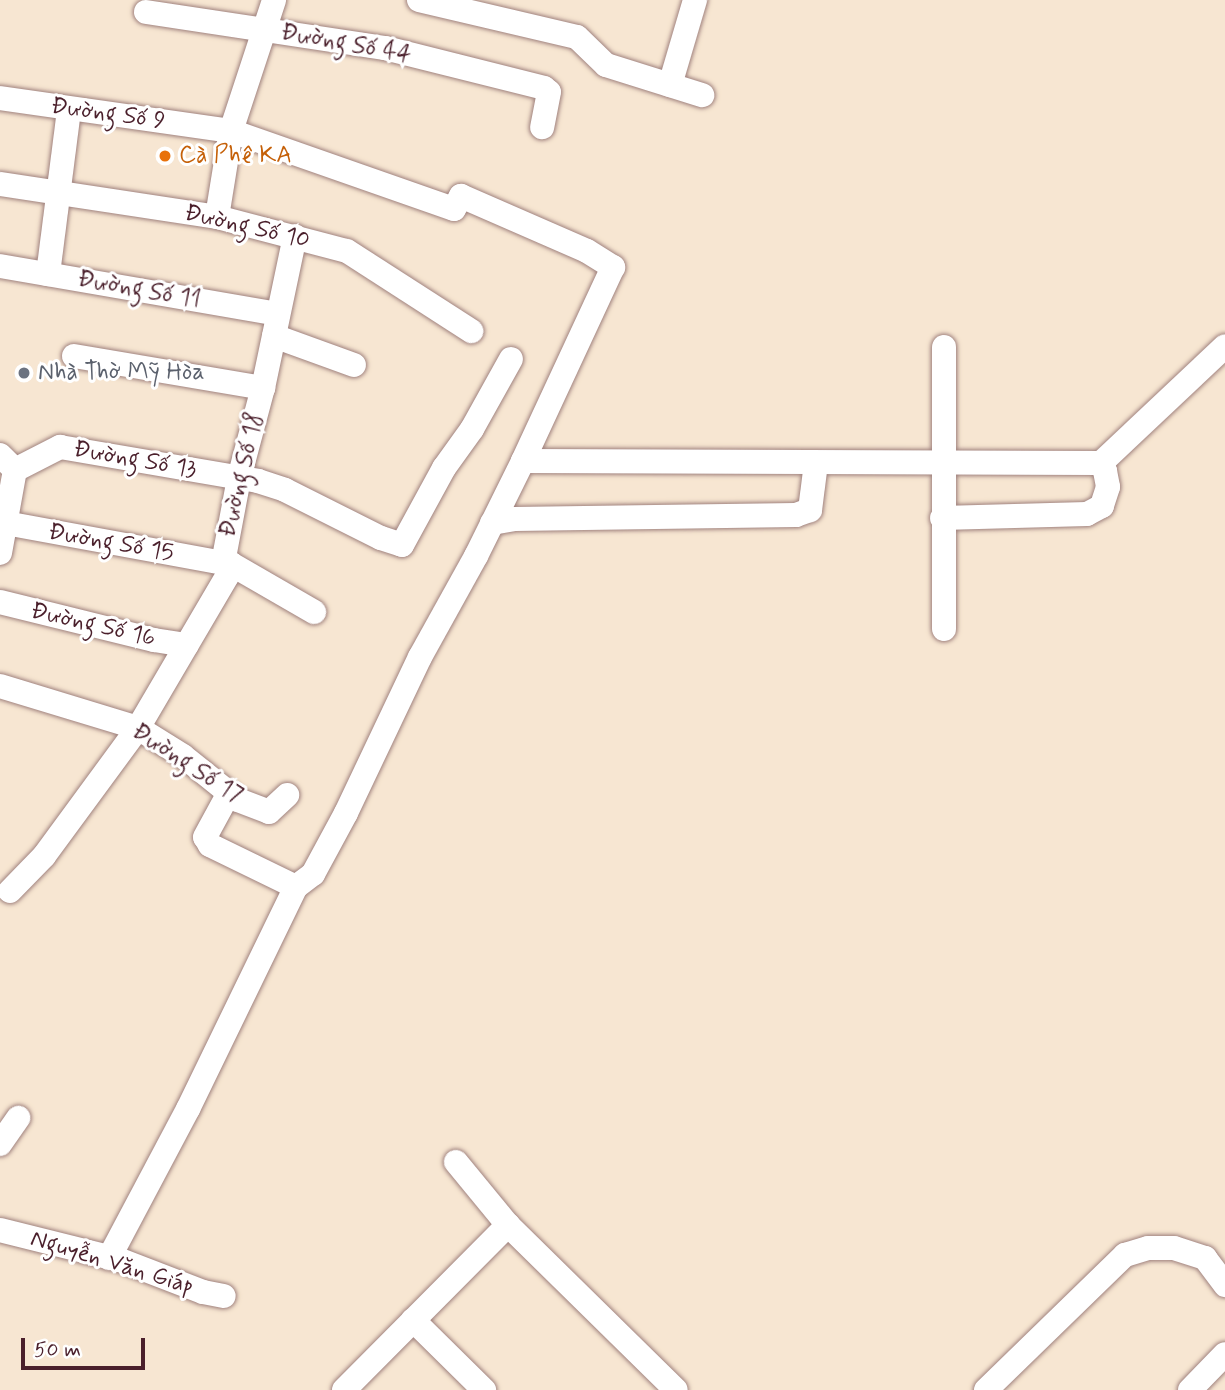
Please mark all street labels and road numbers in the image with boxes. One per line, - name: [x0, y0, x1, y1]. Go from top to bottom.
- street label: Đường Số 44: [279, 18, 413, 70]
- street label: Đường Số 9: [49, 92, 167, 136]
- street label: Đường Số 10: [182, 199, 312, 255]
- street label: Đường Số 11: [75, 265, 203, 315]
- street label: Đường Số 18: [214, 410, 270, 540]
- street label: Đường Số 13: [71, 435, 199, 485]
- street label: Đường Số 15: [46, 518, 176, 568]
- street label: Đường Số 16: [28, 597, 158, 653]
- street label: Đường Số 17: [126, 718, 248, 810]
- street label: Nguyễn Văn Giáp: [27, 1225, 197, 1301]

